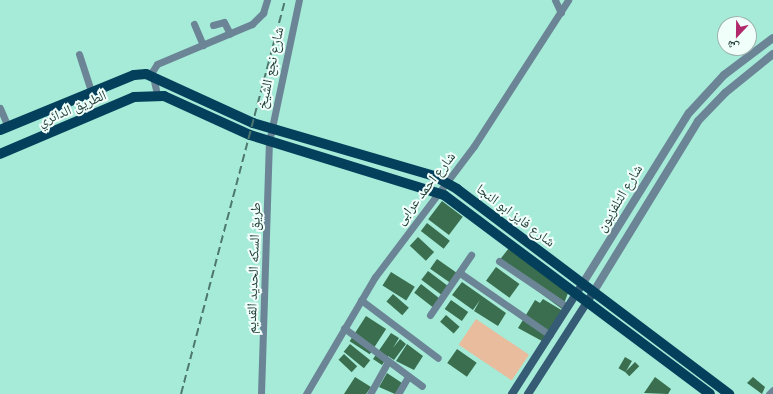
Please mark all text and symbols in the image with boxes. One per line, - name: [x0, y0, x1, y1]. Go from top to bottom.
- north arrow: [717, 16, 757, 56]
- street label: شارع نجع الشيخ: [253, 25, 287, 111]
- text: ش: [725, 38, 741, 55]
- street label: الطريق الدائري: [35, 86, 109, 130]
- street label: شارع احمد عرابى: [391, 148, 459, 228]
- street label: شارع التلفزيون: [592, 161, 646, 235]
- street label: شارع فايز ابو النجا: [473, 180, 559, 250]
- street label: طريق السكه الحديد القديم: [242, 202, 264, 334]

